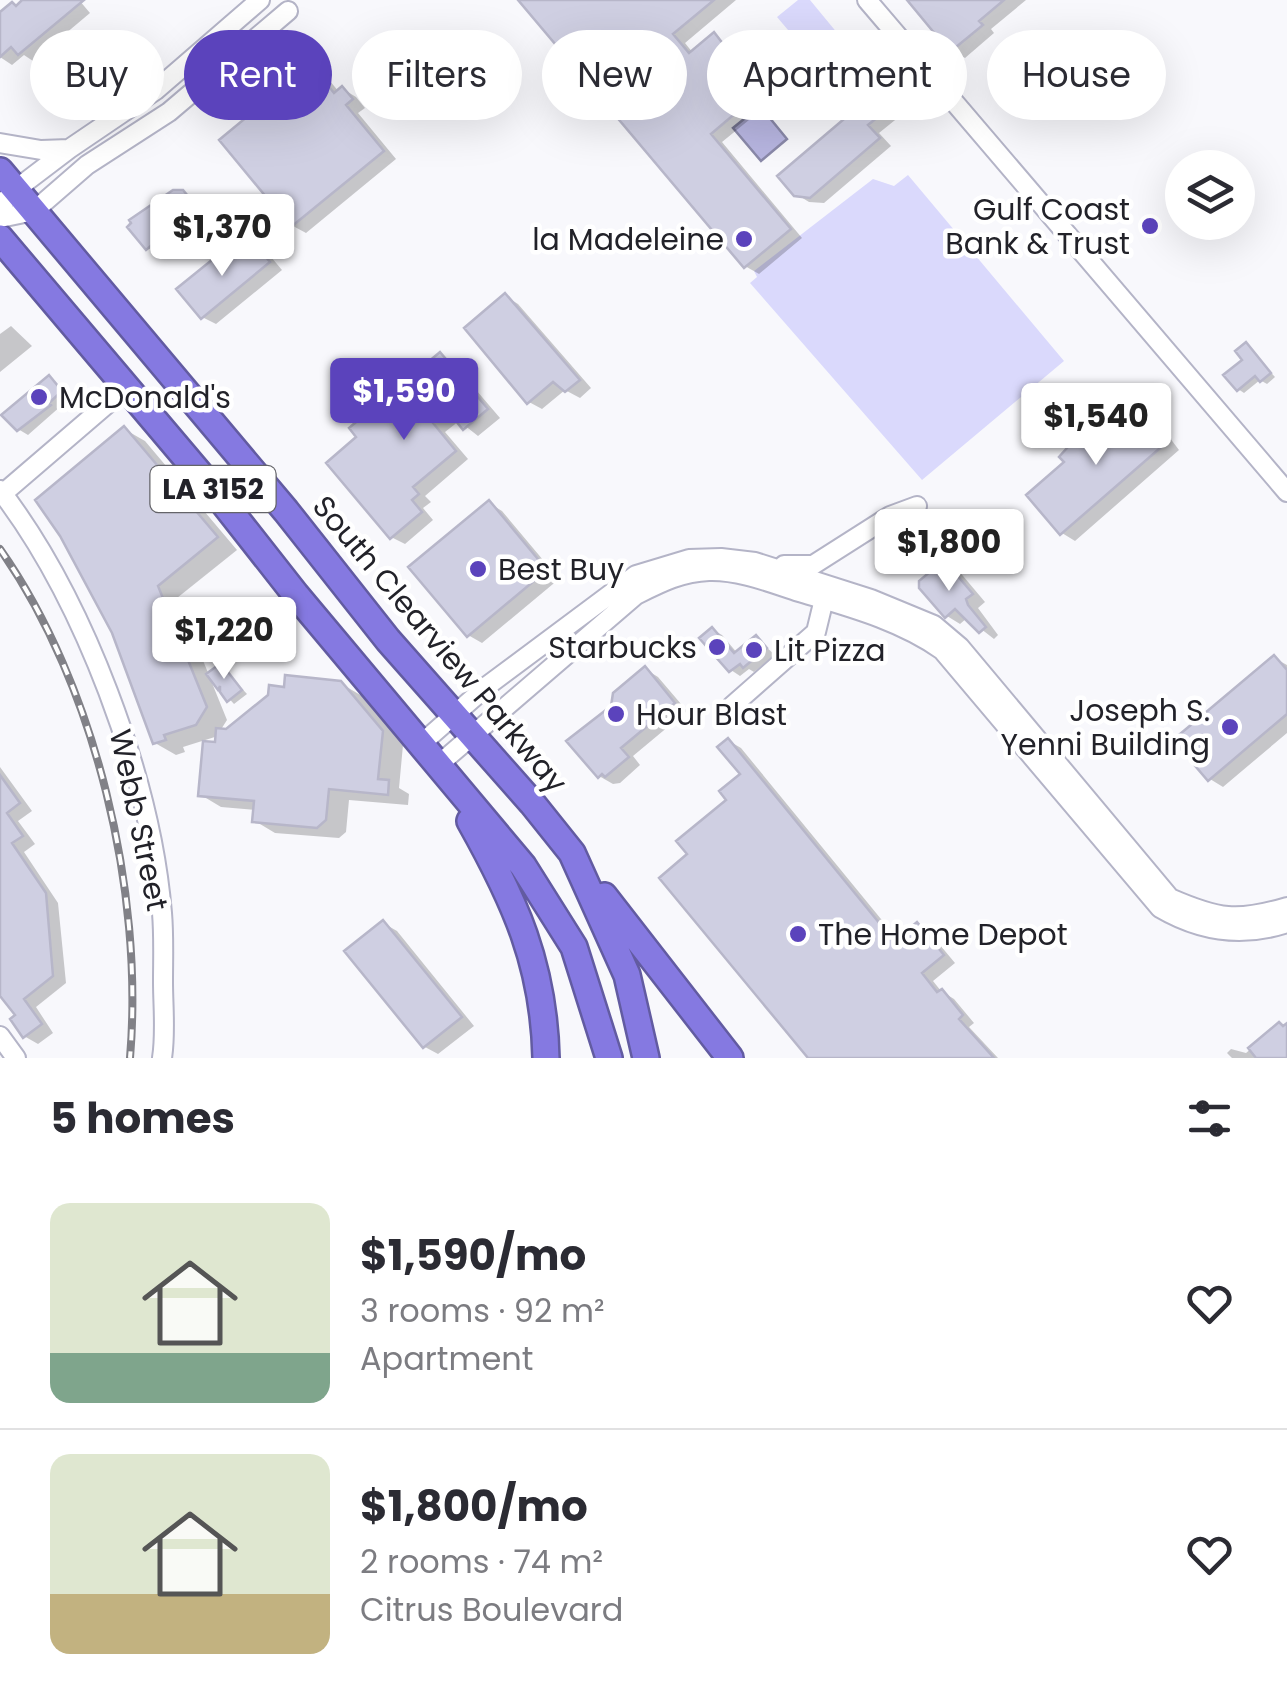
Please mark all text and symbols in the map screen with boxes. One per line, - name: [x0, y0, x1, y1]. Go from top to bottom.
- chip: Buy: [30, 30, 164, 120]
- chip: Rent: [184, 30, 332, 120]
- chip: Filters: [352, 30, 522, 120]
- chip: New: [542, 30, 687, 120]
- chip: Apartment: [707, 30, 967, 120]
- chip: House: [987, 30, 1166, 120]
- map controls: [1165, 150, 1255, 240]
- button: layers: [1165, 150, 1255, 240]
- place label: Gulf Coast Bank & Trust: [945, 188, 1130, 265]
- pin: $1,370: [141, 194, 303, 279]
- text: $1,370: [172, 204, 272, 249]
- marker: Gulf Coast Bank & Trust: [1139, 215, 1161, 237]
- place label: la Madeleine: [532, 218, 724, 261]
- marker: la Madeleine: [733, 228, 755, 250]
- pin: $1,590: [323, 358, 485, 443]
- text: $1,590: [352, 368, 456, 413]
- place label: McDonald's: [59, 376, 231, 419]
- pin: $1,540: [1015, 383, 1177, 468]
- marker: McDonald's: [28, 386, 50, 408]
- text: $1,540: [1043, 393, 1149, 438]
- road number: LA 3152: [150, 466, 276, 512]
- street label: South Clearview Parkway: [303, 486, 577, 802]
- pin: $1,800: [868, 509, 1030, 594]
- text: $1,800: [897, 519, 1001, 564]
- place label: Best Buy: [498, 548, 624, 591]
- marker: Best Buy: [467, 558, 489, 580]
- pin: $1,220: [143, 597, 305, 682]
- text: $1,220: [174, 607, 274, 652]
- place label: Starbucks: [548, 626, 697, 669]
- place label: Lit Pizza: [774, 629, 886, 672]
- marker: Starbucks: [706, 636, 728, 658]
- marker: Lit Pizza: [743, 639, 765, 661]
- place label: Joseph S. Yenni Building: [1001, 689, 1210, 766]
- place label: Hour Blast: [636, 693, 787, 736]
- marker: Hour Blast: [605, 703, 627, 725]
- marker: Joseph S. Yenni Building: [1219, 716, 1241, 738]
- street label: Webb Street: [99, 725, 179, 915]
- place label: The Home Depot: [818, 913, 1068, 956]
- marker: The Home Depot: [787, 923, 809, 945]
- text: 5 homes: [50, 1089, 235, 1148]
- icon: filters: [1182, 1091, 1237, 1146]
- text: $1,590/mo: [360, 1226, 586, 1285]
- icon: home: [130, 1243, 250, 1363]
- icon: heart: [1182, 1276, 1237, 1331]
- text: 3 rooms · 92 m²: [360, 1288, 604, 1333]
- text: Apartment: [360, 1336, 533, 1381]
- text: $1,800/mo: [360, 1477, 588, 1536]
- icon: home: [130, 1494, 250, 1614]
- icon: heart: [1182, 1527, 1237, 1582]
- text: 2 rooms · 74 m²: [360, 1539, 603, 1584]
- text: Citrus Boulevard: [360, 1587, 623, 1632]

